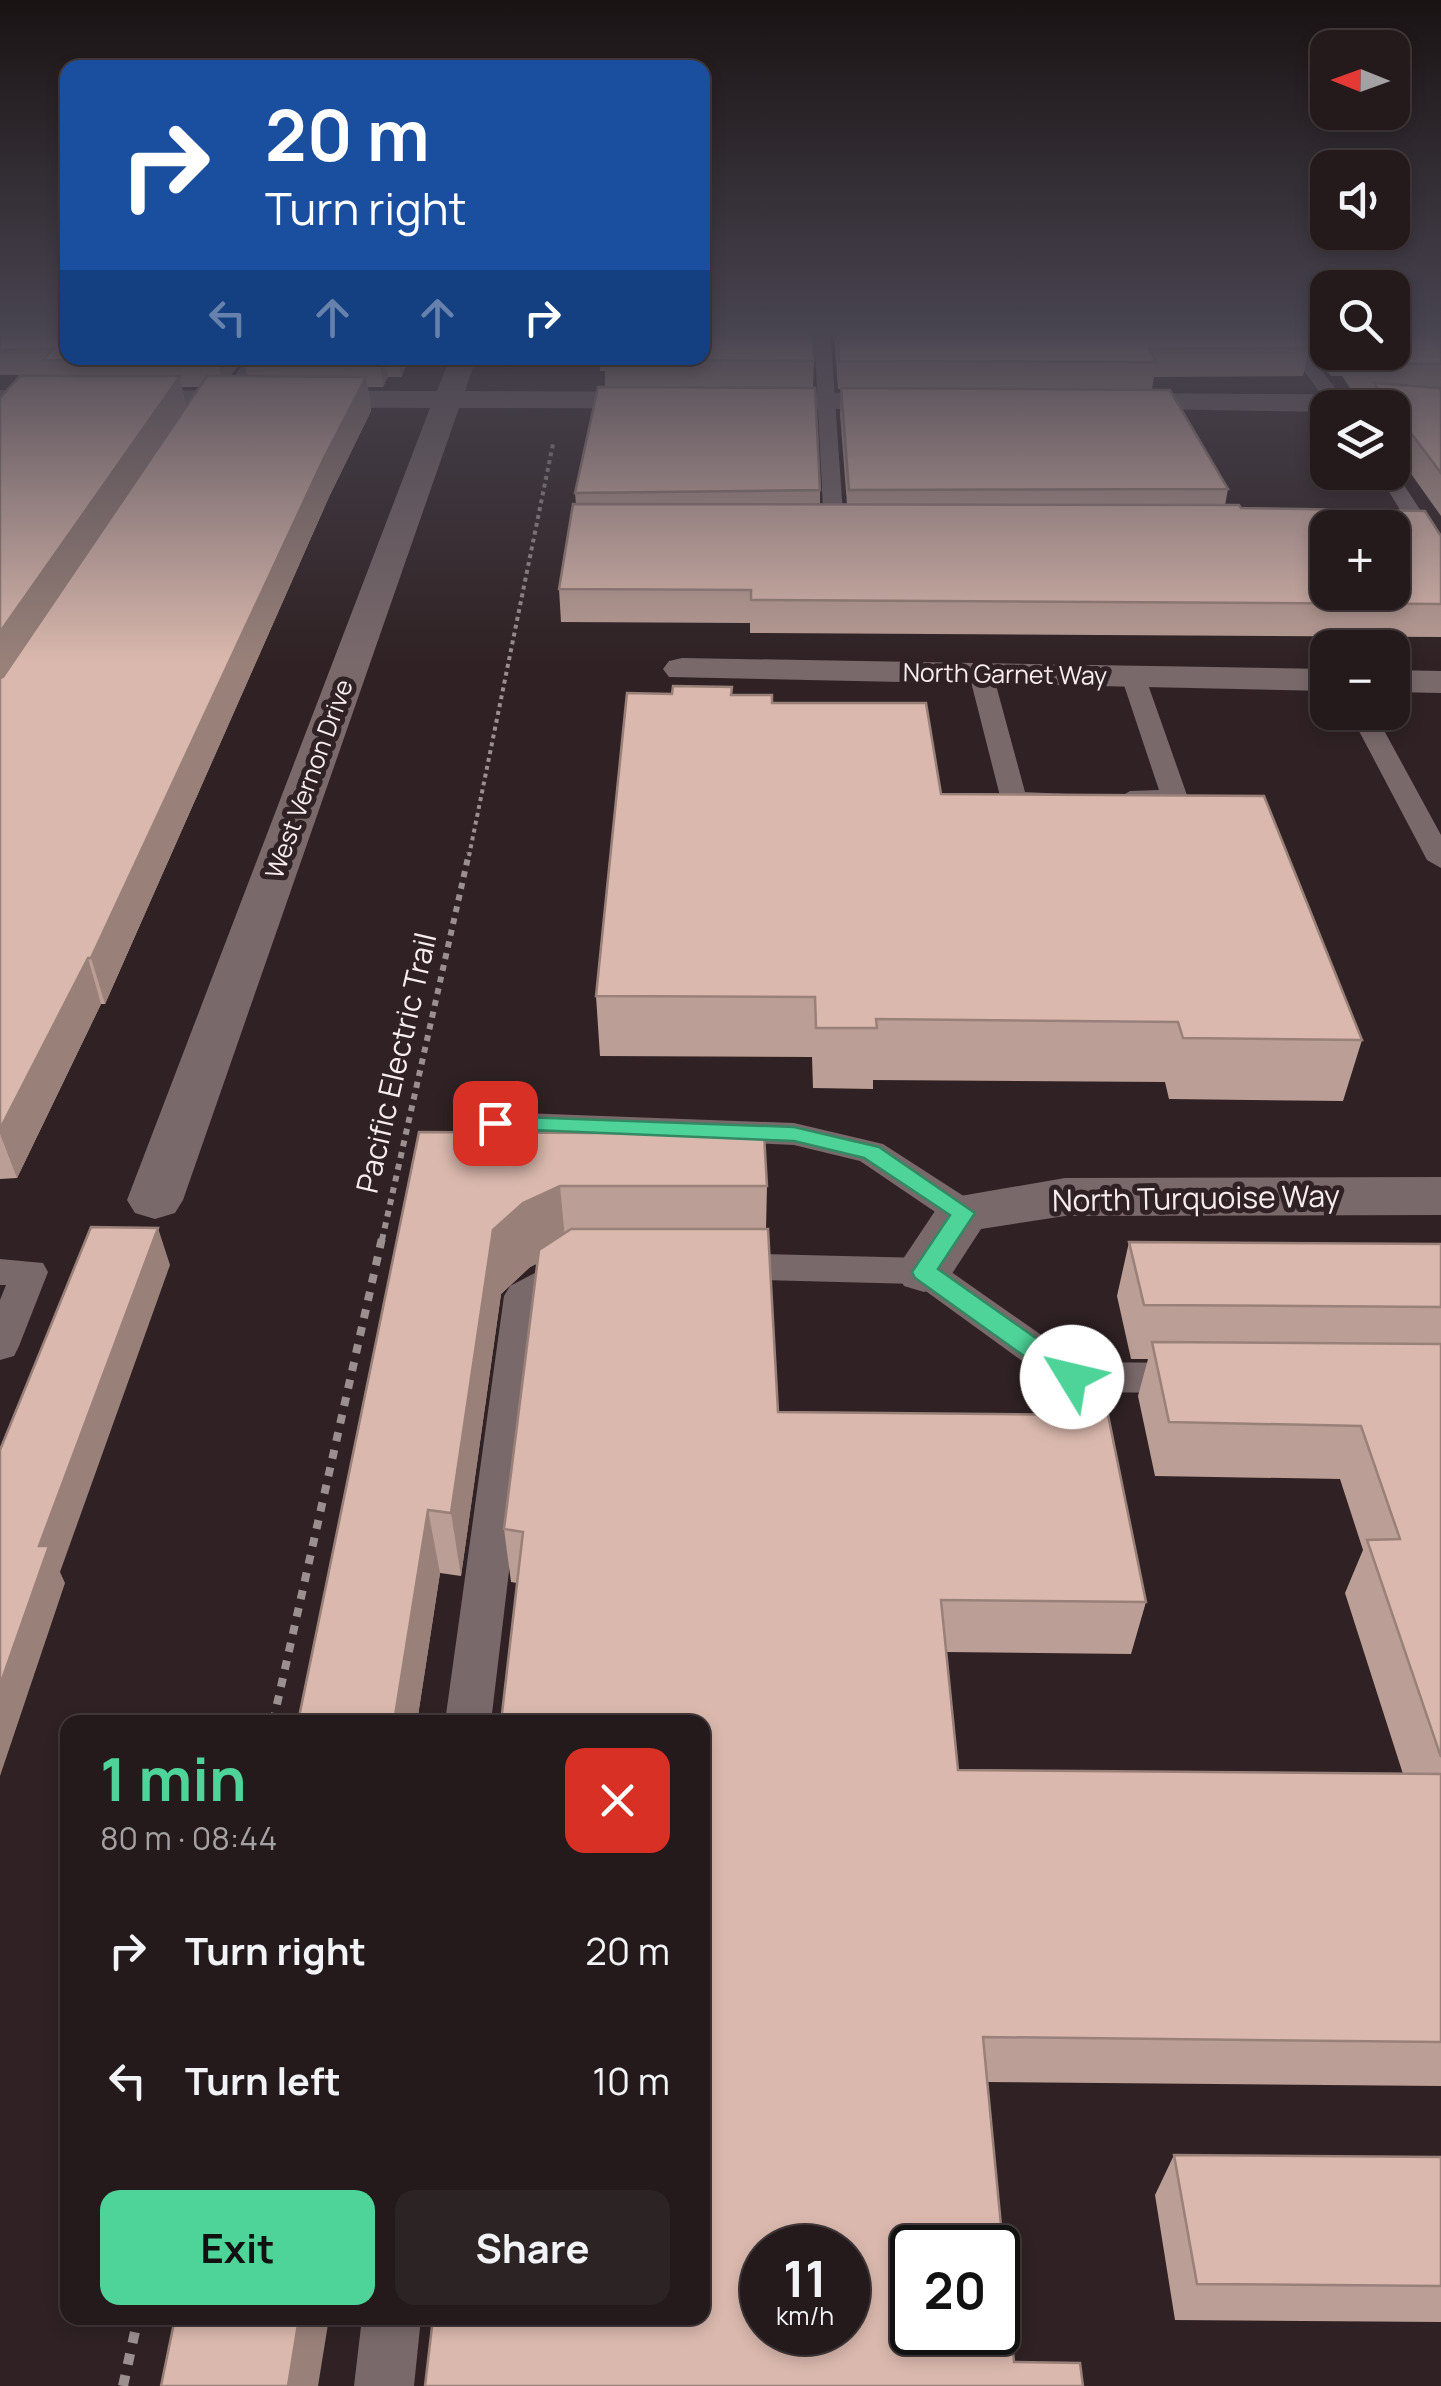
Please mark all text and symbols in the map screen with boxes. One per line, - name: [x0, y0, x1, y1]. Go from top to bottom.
- north arrow: [1310, 30, 1410, 130]
- map controls: [1310, 30, 1410, 730]
- text: 20 m: [265, 86, 430, 182]
- icon: right: [100, 100, 230, 230]
- button: sound: [1310, 150, 1410, 250]
- text: Turn right: [265, 177, 466, 239]
- button: search: [1310, 270, 1410, 370]
- icon: left: [200, 290, 255, 345]
- icon: ahead: [305, 290, 360, 345]
- icon: ahead: [410, 290, 465, 345]
- icon: right: [515, 290, 570, 345]
- button: layers: [1310, 390, 1410, 490]
- button: +: [1310, 510, 1410, 610]
- button: −: [1310, 630, 1410, 730]
- street label: North Garnet Way: [903, 654, 1107, 693]
- street label: West Vernon Drive: [256, 674, 361, 883]
- street label: Pacific Electric Trail: [346, 928, 445, 1197]
- pin: [453, 1081, 538, 1166]
- icon: arrive: [468, 1096, 523, 1151]
- street label: North Turquoise Way: [1052, 1174, 1340, 1221]
- position arrow: [1020, 1325, 1124, 1429]
- text: 1 min: [100, 1737, 247, 1819]
- button: close: [565, 1748, 670, 1853]
- text: 80 m · 08:44: [100, 1816, 277, 1860]
- icon: right: [100, 1923, 155, 1978]
- text: Turn right: [185, 1924, 366, 1976]
- text: 20 m: [585, 1924, 670, 1976]
- icon: left: [100, 2053, 155, 2108]
- text: Turn left: [185, 2054, 341, 2106]
- text: 10 m: [592, 2054, 670, 2106]
- button: Exit: [100, 2190, 375, 2305]
- button: Share: [395, 2190, 670, 2305]
- speed limit sign: 20: [890, 2225, 1020, 2355]
- text: 11: [783, 2244, 827, 2312]
- text: km/h: [776, 2298, 834, 2333]

